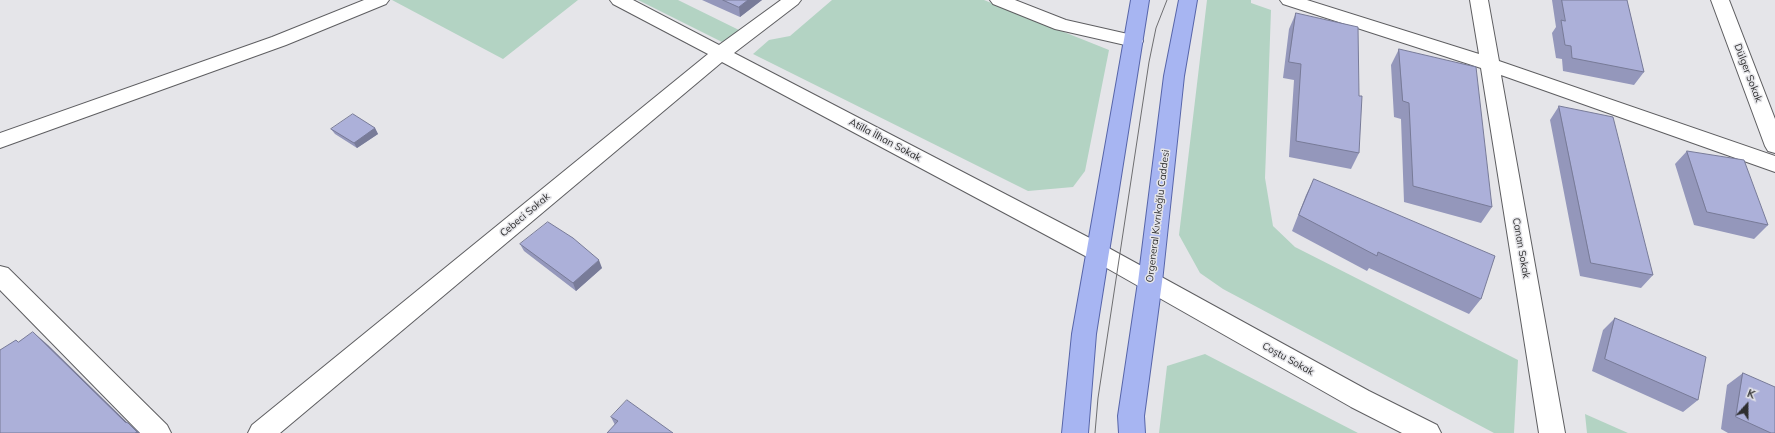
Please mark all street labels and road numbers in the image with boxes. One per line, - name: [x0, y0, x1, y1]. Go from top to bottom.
- street label: Dülger Sokak: [1731, 42, 1765, 104]
- street label: Atilla İlhan Sokak: [847, 116, 923, 164]
- street label: Orgeneral Kıvrıkoğlu Caddesi: [1144, 149, 1172, 283]
- street label: Cebeci Sokak: [498, 191, 552, 239]
- street label: Canan Sokak: [1510, 217, 1532, 279]
- street label: Coştu Sokak: [1260, 340, 1316, 378]

